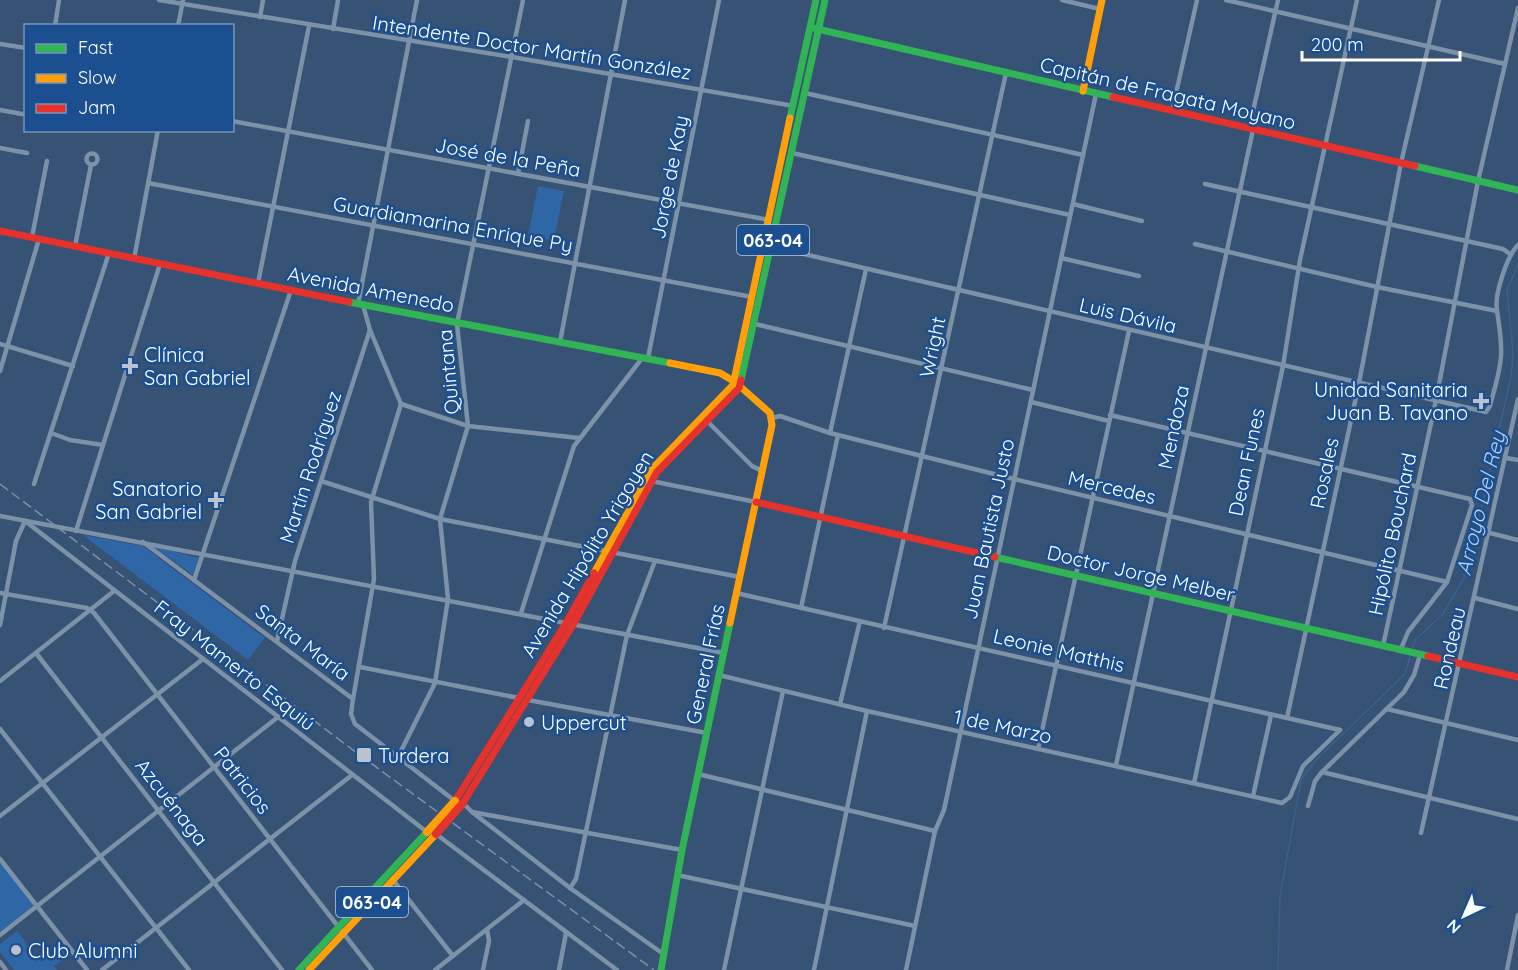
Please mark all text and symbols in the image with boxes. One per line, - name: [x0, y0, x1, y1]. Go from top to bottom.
- street label: Intendente Doctor Martín González: [371, 9, 693, 85]
- legend: [24, 24, 234, 132]
- scale bar: [1302, 24, 1460, 62]
- text: 200 m: [1311, 33, 1364, 56]
- text: Fast: [78, 36, 113, 59]
- street label: Capitán de Fragata Moyano: [1038, 51, 1298, 135]
- text: Slow: [78, 66, 116, 89]
- text: Jam: [78, 96, 116, 119]
- street label: Jorge de Kay: [645, 113, 693, 241]
- street label: José de la Peña: [433, 132, 583, 182]
- street label: Guardiamarina Enrique Py: [331, 191, 575, 257]
- road number: 063-04: [737, 225, 809, 255]
- street label: Avenida Amenedo: [286, 261, 456, 317]
- street label: Luis Dávila: [1077, 292, 1179, 338]
- street label: Wright: [913, 314, 951, 380]
- street label: Quintana: [432, 328, 464, 416]
- place label: Clínica San Gabriel: [144, 342, 251, 390]
- marker: Clínica San Gabriel: [121, 357, 139, 375]
- place label: Unidad Sanitaria Juan B. Tavano: [1314, 377, 1468, 425]
- street label: Mendoza: [1152, 383, 1194, 471]
- street label: Martín Rodríguez: [274, 388, 346, 546]
- marker: Unidad Sanitaria Juan B. Tavano: [1472, 392, 1490, 410]
- street label: Dean Funes: [1222, 406, 1270, 518]
- water label: Arroyo Del Rey: [1450, 427, 1511, 578]
- street label: Rosales: [1304, 435, 1344, 511]
- street label: Juan Bautista Justo: [957, 436, 1019, 622]
- street label: Avenida Hipólito Yrigoyen: [515, 446, 659, 662]
- street label: Hipólito Bouchard: [1363, 450, 1421, 618]
- street label: Mercedes: [1066, 465, 1158, 509]
- place label: Sanatorio San Gabriel: [95, 476, 202, 524]
- marker: Sanatorio San Gabriel: [207, 491, 225, 509]
- street label: Doctor Jorge Melber: [1045, 539, 1238, 607]
- street label: Fray Mamerto Esquiú: [149, 594, 321, 736]
- street label: Santa María: [251, 598, 355, 686]
- street label: General Frías: [680, 602, 730, 726]
- street label: Rondeau: [1427, 604, 1471, 692]
- street label: Leonie Matthis: [991, 623, 1127, 677]
- street label: 1 de Marzo: [952, 703, 1054, 749]
- place label: Uppercut: [541, 710, 627, 735]
- marker: Uppercut: [522, 715, 536, 729]
- street label: Patricios: [209, 741, 277, 819]
- place label: Turdera: [378, 743, 449, 768]
- marker: Turdera: [355, 746, 373, 764]
- street label: Azcuénaga: [130, 754, 214, 850]
- north arrow: [1434, 886, 1494, 946]
- road number: 063-04: [336, 887, 408, 917]
- text: N: [1442, 916, 1465, 938]
- place label: Club Alumni: [28, 938, 137, 963]
- marker: Club Alumni: [9, 943, 23, 957]

